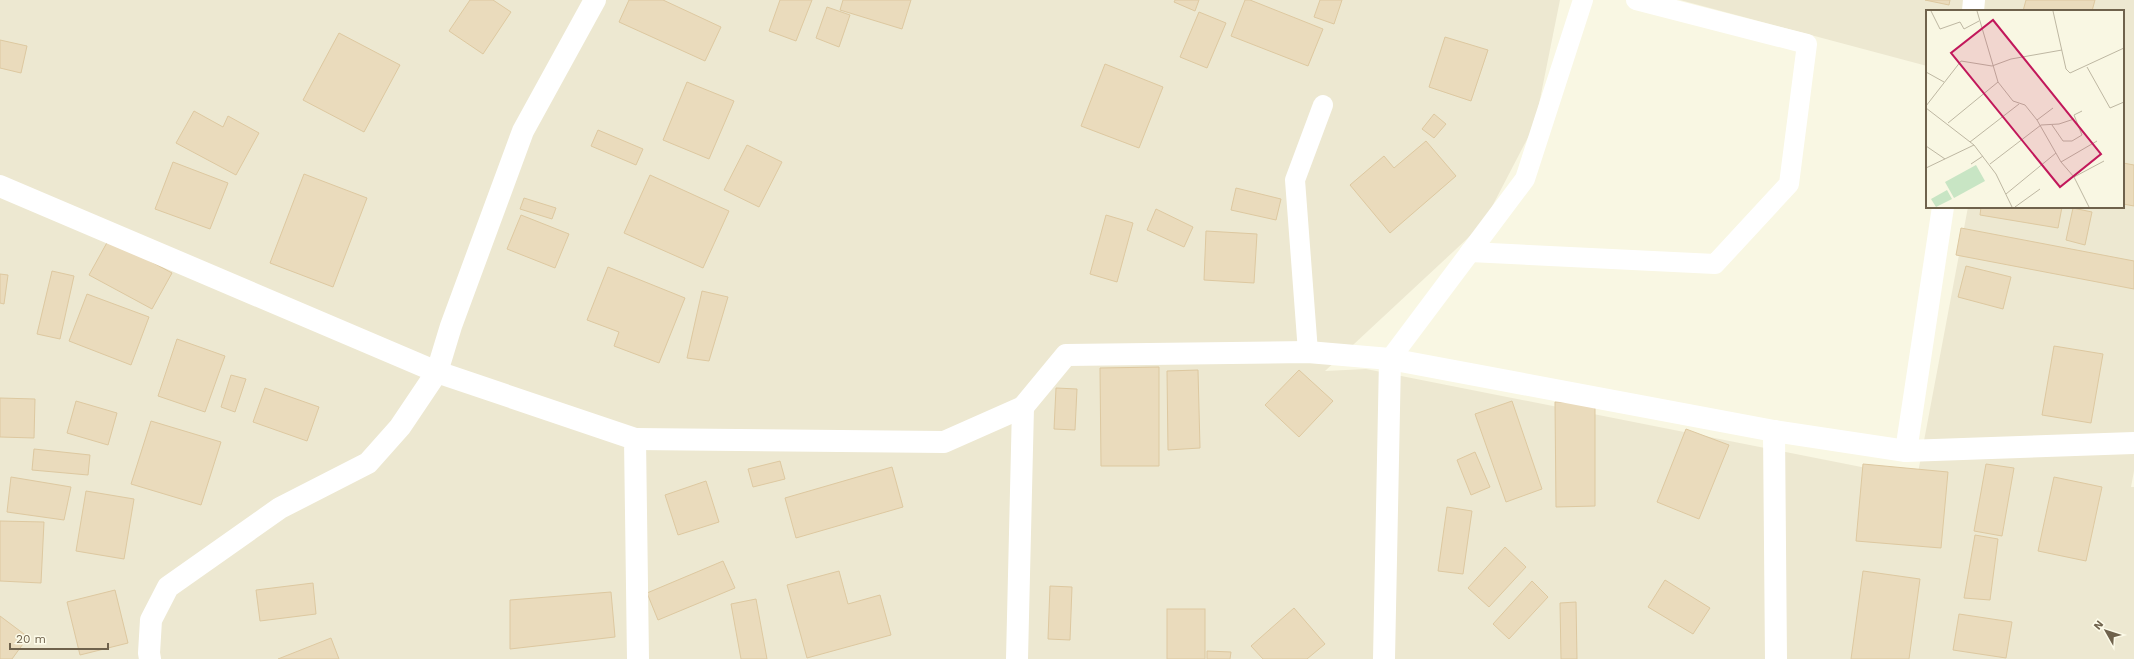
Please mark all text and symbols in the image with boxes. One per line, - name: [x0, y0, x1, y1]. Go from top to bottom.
- inset map: [1926, 10, 2124, 208]
- north arrow: [2086, 611, 2126, 651]
- text: N: [2091, 618, 2106, 632]
- scale bar: [10, 625, 108, 651]
- text: 20 m: [16, 632, 46, 646]

